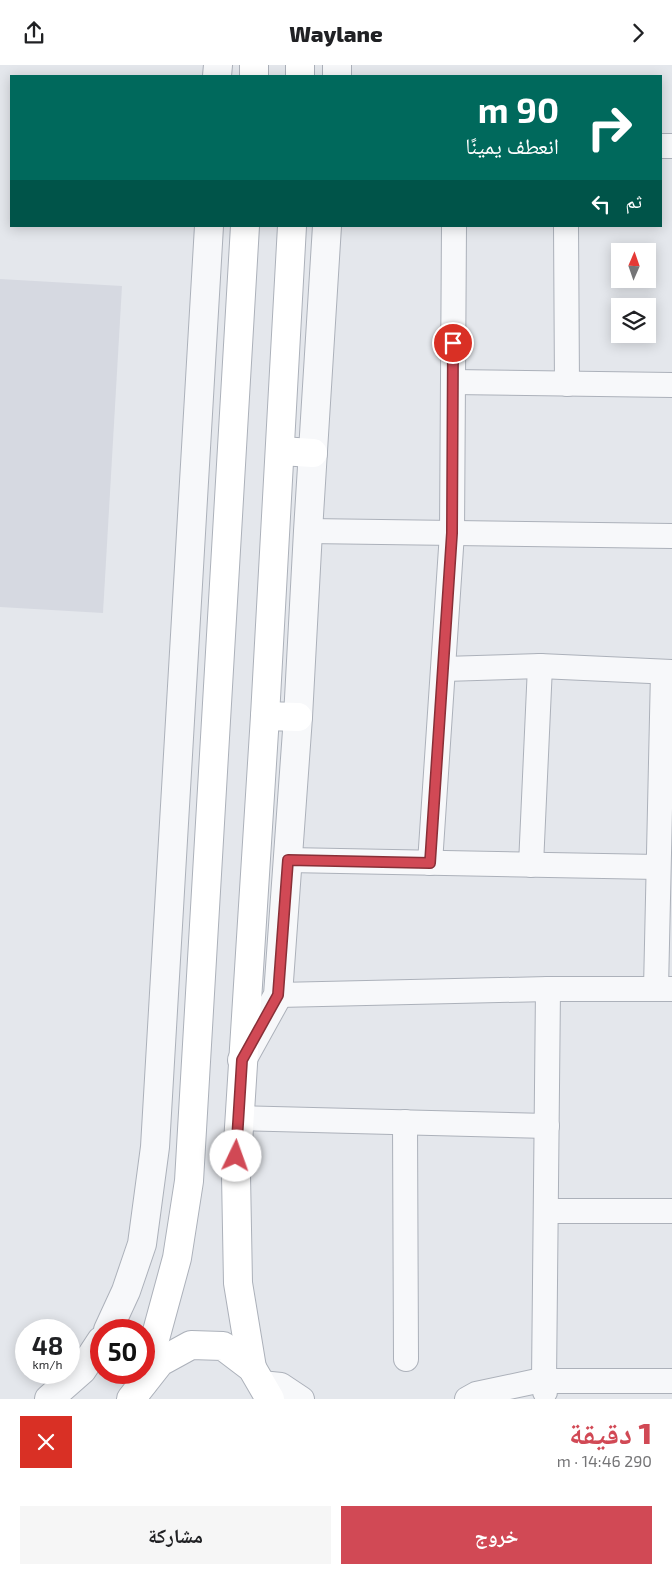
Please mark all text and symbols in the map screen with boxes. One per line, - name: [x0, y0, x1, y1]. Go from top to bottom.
- icon: share: [20, 19, 48, 47]
- icon: forward: [624, 19, 652, 47]
- text: Waylane: [289, 20, 383, 46]
- text: 90 m: [478, 88, 559, 130]
- icon: right: [577, 95, 642, 160]
- text: انعطف يمينًا: [465, 132, 559, 158]
- text: ثم: [625, 189, 642, 212]
- icon: left: [587, 190, 615, 218]
- north arrow: [611, 243, 656, 287]
- map controls: [611, 243, 656, 343]
- button: layers: [611, 298, 656, 343]
- pin: [432, 322, 474, 364]
- icon: arrive: [439, 329, 467, 357]
- position arrow: [209, 1129, 261, 1181]
- speed limit sign: 50: [90, 1319, 155, 1384]
- text: 48: [32, 1330, 63, 1360]
- text: km/h: [33, 1357, 62, 1371]
- text: 1 دقيقة: [569, 1414, 652, 1450]
- button: close: [20, 1416, 72, 1468]
- text: 290 m · 14:46: [557, 1451, 652, 1470]
- button: مشاركة: [20, 1506, 331, 1564]
- button: خروج: [341, 1506, 652, 1564]

